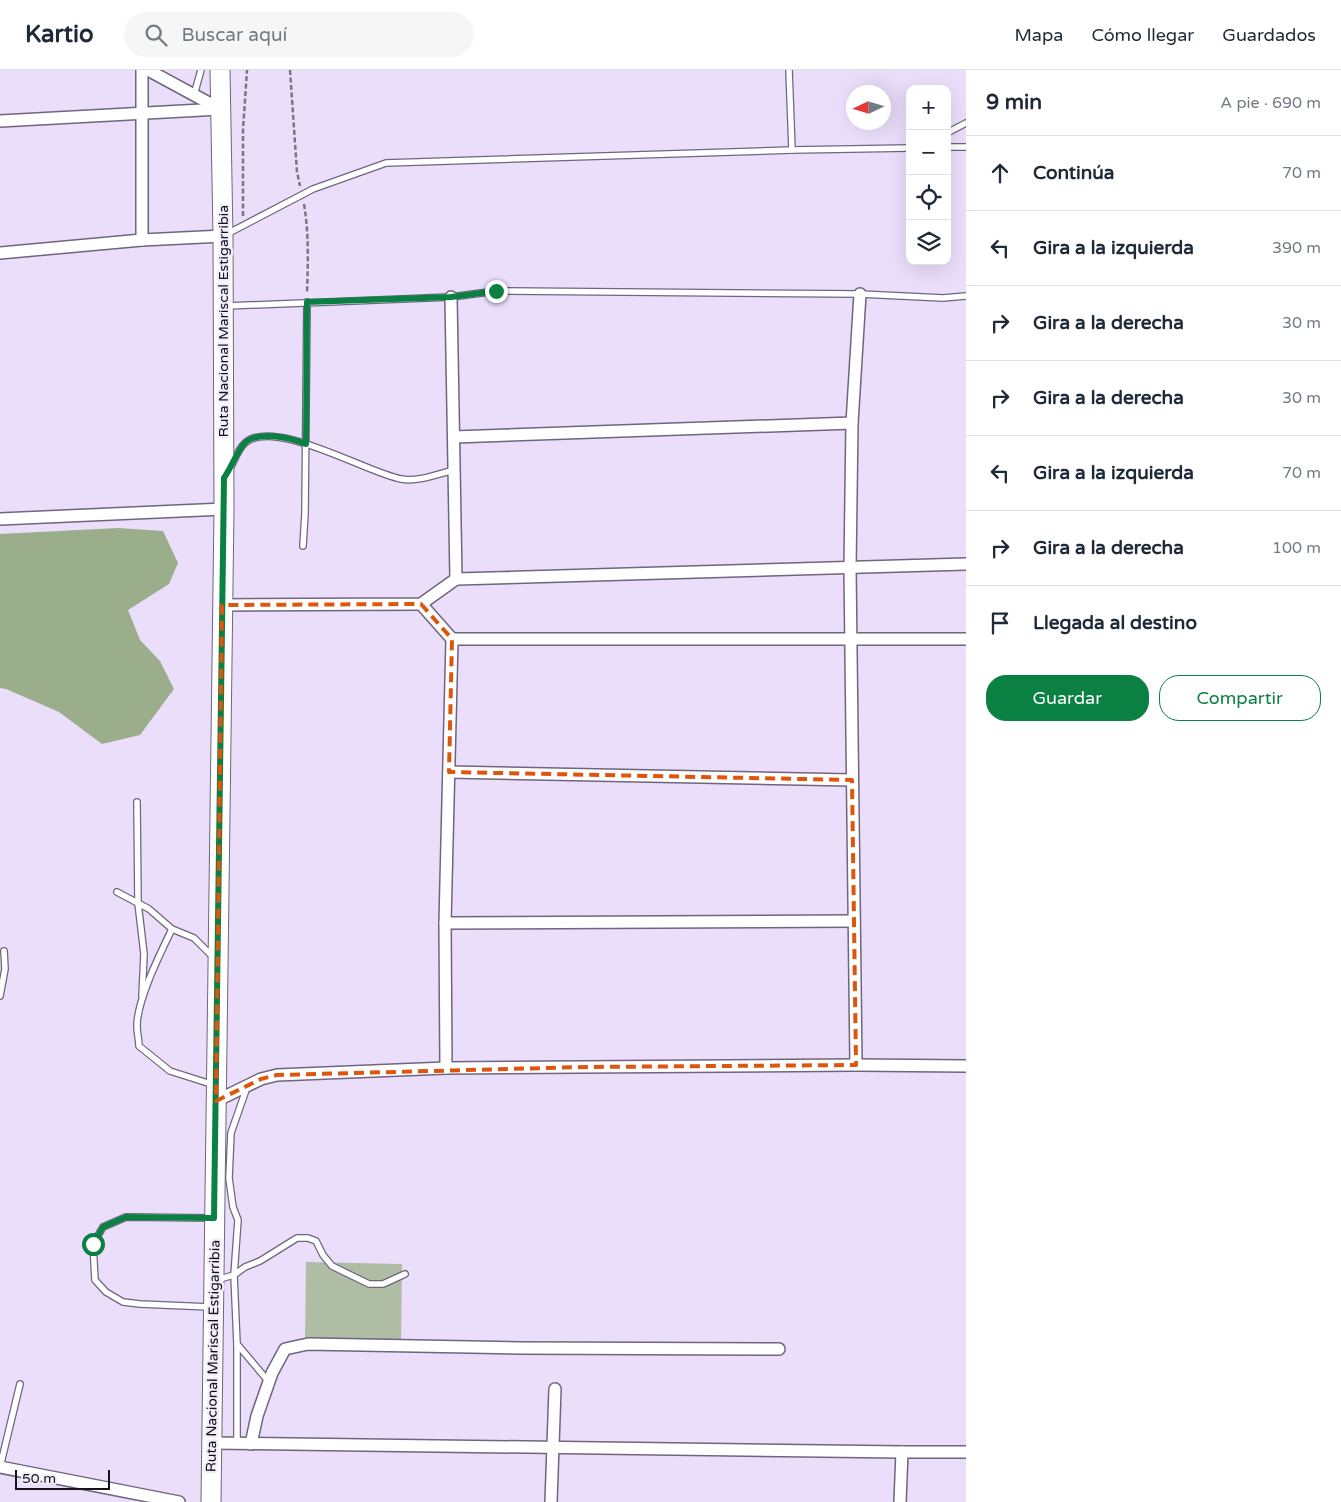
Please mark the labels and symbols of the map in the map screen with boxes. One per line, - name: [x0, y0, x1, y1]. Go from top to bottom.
- north arrow: [846, 85, 891, 130]
- street label: Ruta Nacional Mariscal Estigarribia: [215, 205, 232, 437]
- route end: [485, 280, 508, 303]
- route start: [82, 1233, 105, 1256]
- street label: Ruta Nacional Mariscal Estigarribia: [202, 1240, 224, 1472]
- scale bar: [15, 1467, 110, 1490]

